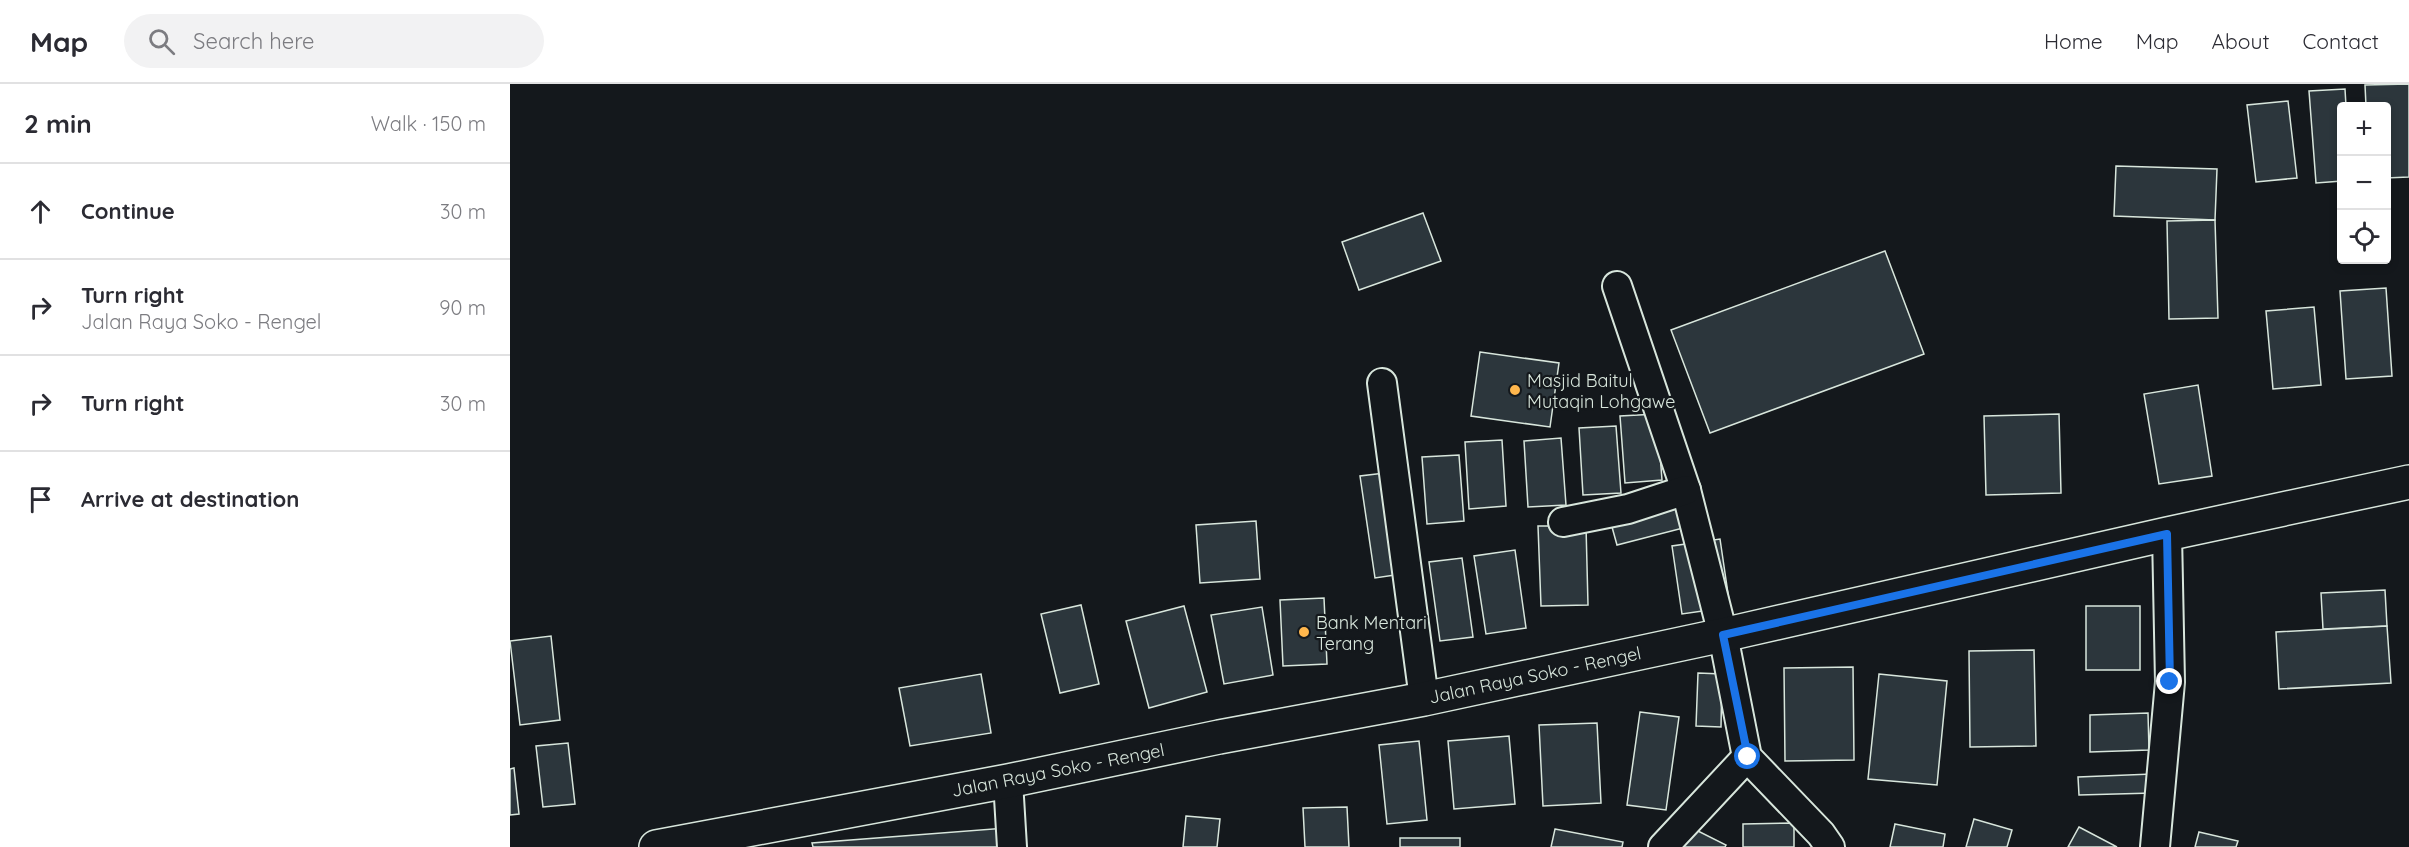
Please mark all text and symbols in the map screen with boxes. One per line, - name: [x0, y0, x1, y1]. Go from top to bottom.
- search box: [124, 14, 544, 68]
- text: Map: [30, 24, 88, 59]
- icon: search: [145, 25, 178, 58]
- text: Search here: [193, 27, 315, 55]
- text: Home: [2044, 28, 2103, 54]
- text: Map: [2136, 28, 2179, 54]
- text: About: [2212, 28, 2270, 54]
- text: Contact: [2303, 28, 2379, 54]
- map controls: [2337, 102, 2391, 264]
- button: +: [2337, 102, 2391, 156]
- text: 2 min: [24, 107, 92, 140]
- text: Walk · 150 m: [371, 111, 486, 136]
- button: −: [2337, 156, 2391, 210]
- icon: ahead: [24, 195, 57, 228]
- text: Continue: [81, 197, 175, 225]
- text: 30 m: [440, 199, 486, 224]
- button: locate: [2337, 210, 2391, 264]
- text: Turn right: [81, 281, 185, 309]
- icon: right: [24, 291, 57, 324]
- text: 90 m: [439, 295, 486, 320]
- text: Jalan Raya Soko - Rengel: [81, 309, 321, 334]
- place label: Masjid Baitul Mutaqin Lohgawe: [1527, 369, 1676, 413]
- marker: Masjid Baitul Mutaqin Lohgawe: [1508, 383, 1522, 397]
- icon: right: [24, 387, 57, 420]
- text: Turn right: [81, 389, 185, 417]
- text: 30 m: [440, 391, 486, 416]
- icon: arrive: [24, 483, 57, 516]
- text: Arrive at destination: [81, 485, 299, 513]
- place label: Bank Mentari Terang: [1316, 611, 1427, 655]
- marker: Bank Mentari Terang: [1297, 625, 1311, 639]
- street label: Jalan Raya Soko - Rengel: [1427, 641, 1643, 709]
- route end: [2156, 668, 2182, 694]
- street label: Jalan Raya Soko - Rengel: [950, 738, 1166, 802]
- route start: [1734, 743, 1760, 769]

